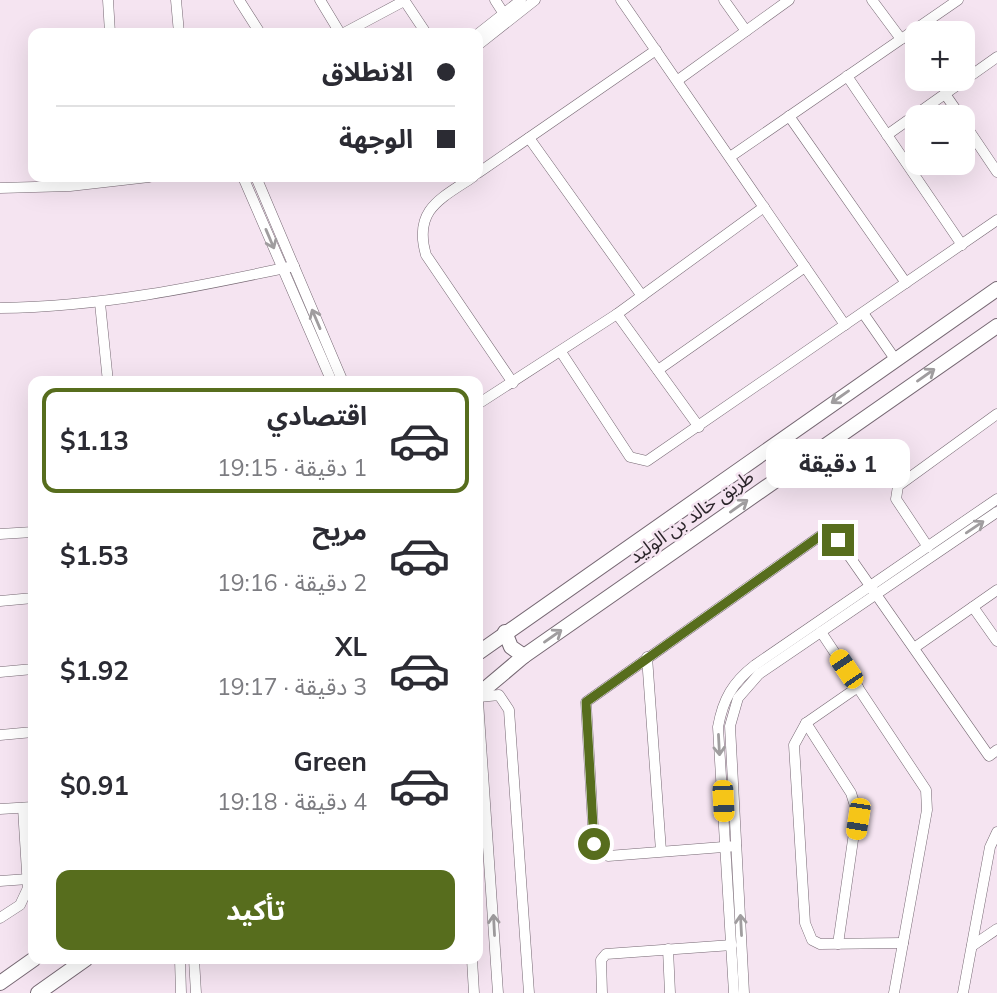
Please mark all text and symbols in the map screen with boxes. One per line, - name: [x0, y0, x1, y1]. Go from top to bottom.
- map controls: [905, 21, 975, 175]
- button: +: [905, 21, 975, 91]
- text: الانطلاق: [322, 55, 413, 88]
- button: −: [905, 105, 975, 175]
- text: الوجهة: [339, 122, 413, 155]
- one-way arrow: [265, 228, 278, 250]
- one-way arrow: [309, 308, 322, 330]
- one-way arrow: [916, 368, 935, 382]
- one-way arrow: [831, 390, 850, 404]
- text: اقتصادي: [267, 399, 367, 432]
- icon: car: [388, 409, 451, 472]
- text: $1.13: [60, 424, 129, 457]
- callout: 1 دقيقة: [766, 438, 910, 488]
- text: 1 دقيقة: [799, 449, 877, 478]
- text: 1 دقيقة · 19:15: [217, 453, 367, 482]
- street label: طريق خالد بن الوليد: [624, 464, 758, 568]
- one-way arrow: [729, 499, 748, 513]
- text: مريح: [312, 514, 367, 547]
- one-way arrow: [964, 520, 984, 534]
- icon: car: [388, 524, 451, 587]
- route end: [822, 524, 854, 556]
- text: $1.53: [60, 539, 129, 572]
- text: 2 دقيقة · 19:16: [217, 568, 367, 597]
- one-way arrow: [543, 629, 562, 643]
- text: XL: [335, 630, 367, 663]
- icon: car: [388, 639, 451, 702]
- car: [826, 646, 867, 692]
- text: $1.92: [60, 654, 129, 687]
- text: 3 دقيقة · 19:17: [217, 672, 367, 701]
- one-way arrow: [713, 734, 726, 757]
- text: Green: [294, 745, 367, 778]
- icon: car: [388, 754, 451, 817]
- text: $0.91: [60, 769, 129, 802]
- car: [712, 779, 735, 823]
- text: 4 دقيقة · 19:18: [217, 787, 367, 816]
- car: [845, 797, 872, 841]
- route start: [578, 828, 610, 860]
- button: تأكيد: [56, 870, 455, 950]
- one-way arrow: [487, 914, 500, 937]
- one-way arrow: [734, 914, 747, 937]

